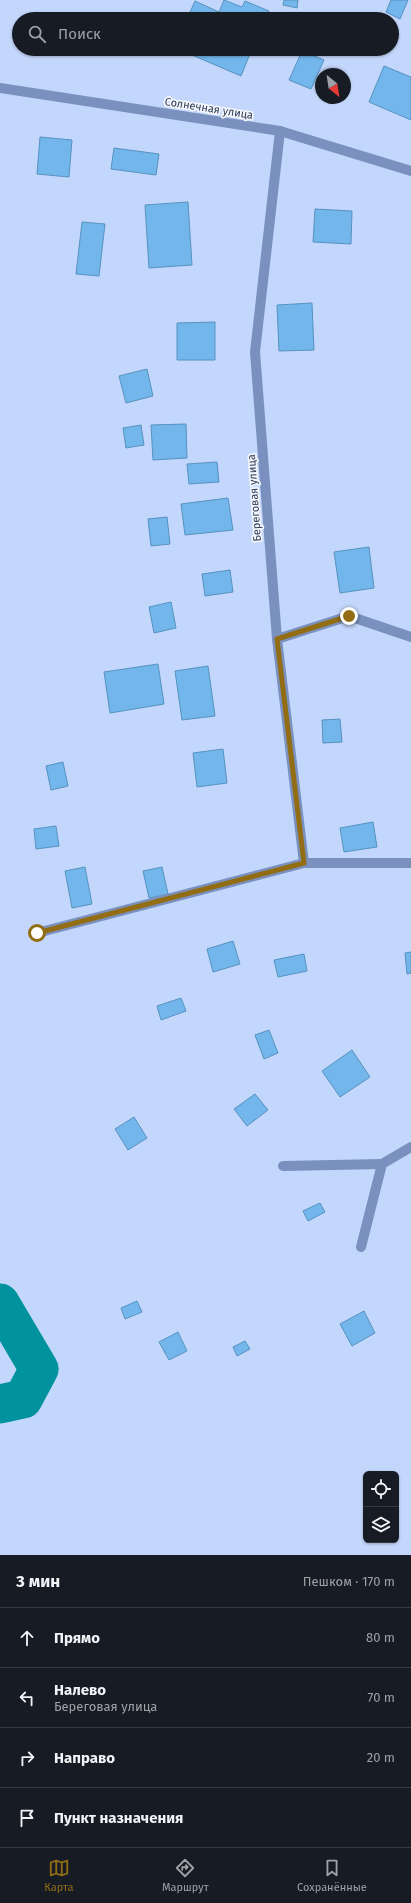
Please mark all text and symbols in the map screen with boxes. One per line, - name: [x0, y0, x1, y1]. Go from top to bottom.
- search box: [12, 12, 399, 56]
- icon: search: [26, 23, 48, 45]
- text: Поиск: [58, 25, 101, 43]
- north arrow: [315, 68, 351, 104]
- street label: Солнечная улица: [164, 95, 254, 122]
- street label: Береговая улица: [245, 454, 264, 542]
- route end: [340, 607, 358, 625]
- route start: [28, 924, 46, 942]
- map controls: [363, 1471, 399, 1543]
- button: locate: [363, 1471, 399, 1507]
- button: layers: [363, 1507, 399, 1543]
- text: 3 мин: [16, 1571, 60, 1592]
- text: Пешком · 170 m: [303, 1574, 395, 1589]
- icon: ahead: [16, 1627, 38, 1649]
- text: Прямо: [54, 1629, 100, 1647]
- text: 80 m: [366, 1630, 395, 1645]
- text: Налево: [54, 1681, 106, 1699]
- icon: left: [16, 1687, 38, 1709]
- text: 70 m: [368, 1690, 395, 1705]
- text: Береговая улица: [54, 1699, 157, 1714]
- icon: right: [16, 1747, 38, 1769]
- text: Направо: [54, 1749, 115, 1767]
- text: 20 m: [367, 1750, 395, 1765]
- icon: arrive: [16, 1807, 38, 1829]
- text: Пункт назначения: [54, 1809, 183, 1827]
- tab: Карта: [44, 1857, 73, 1894]
- tab: Маршрут: [162, 1857, 209, 1894]
- tab: Сохранённые: [297, 1857, 367, 1894]

